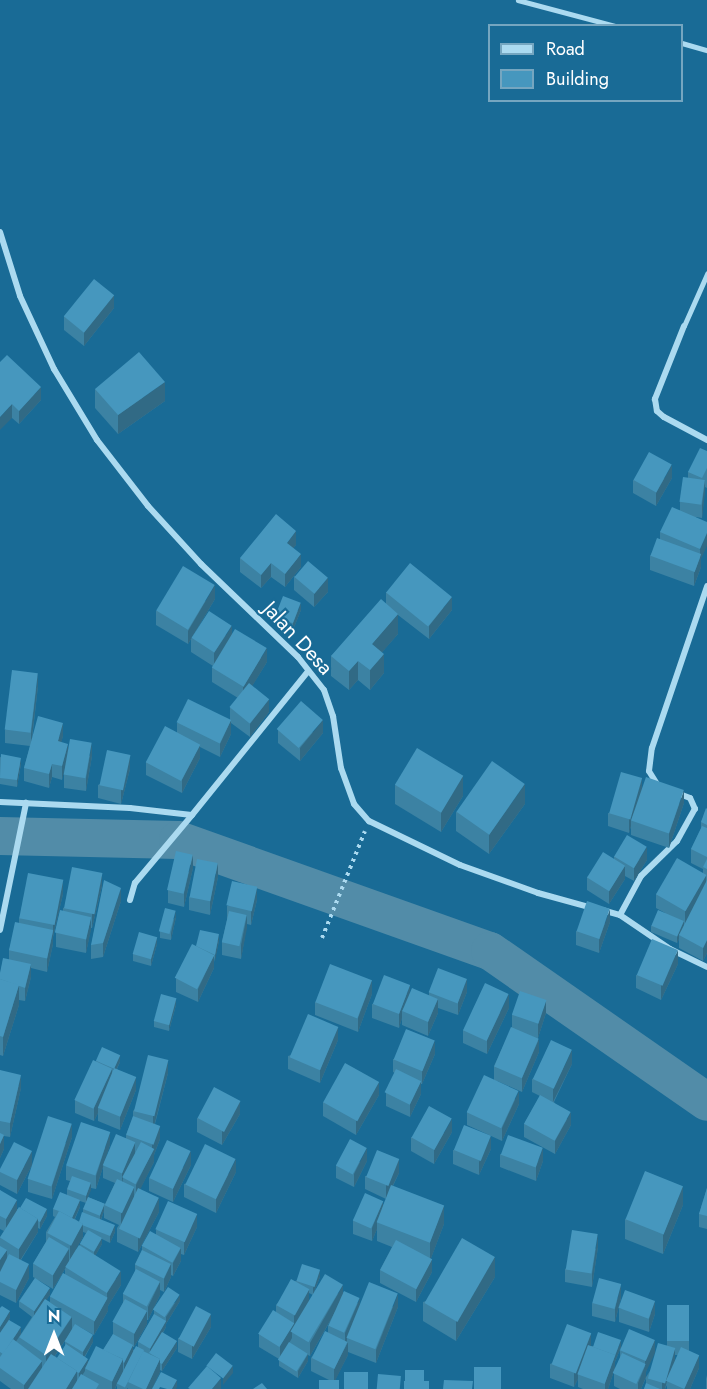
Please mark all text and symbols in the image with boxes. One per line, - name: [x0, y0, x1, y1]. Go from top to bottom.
- legend: [488, 24, 683, 102]
- text: Road: [546, 36, 585, 62]
- text: Building: [546, 66, 609, 92]
- street label: Jalan Desa: [258, 596, 338, 680]
- north arrow: [24, 1305, 84, 1365]
- text: N: [48, 1305, 60, 1328]

